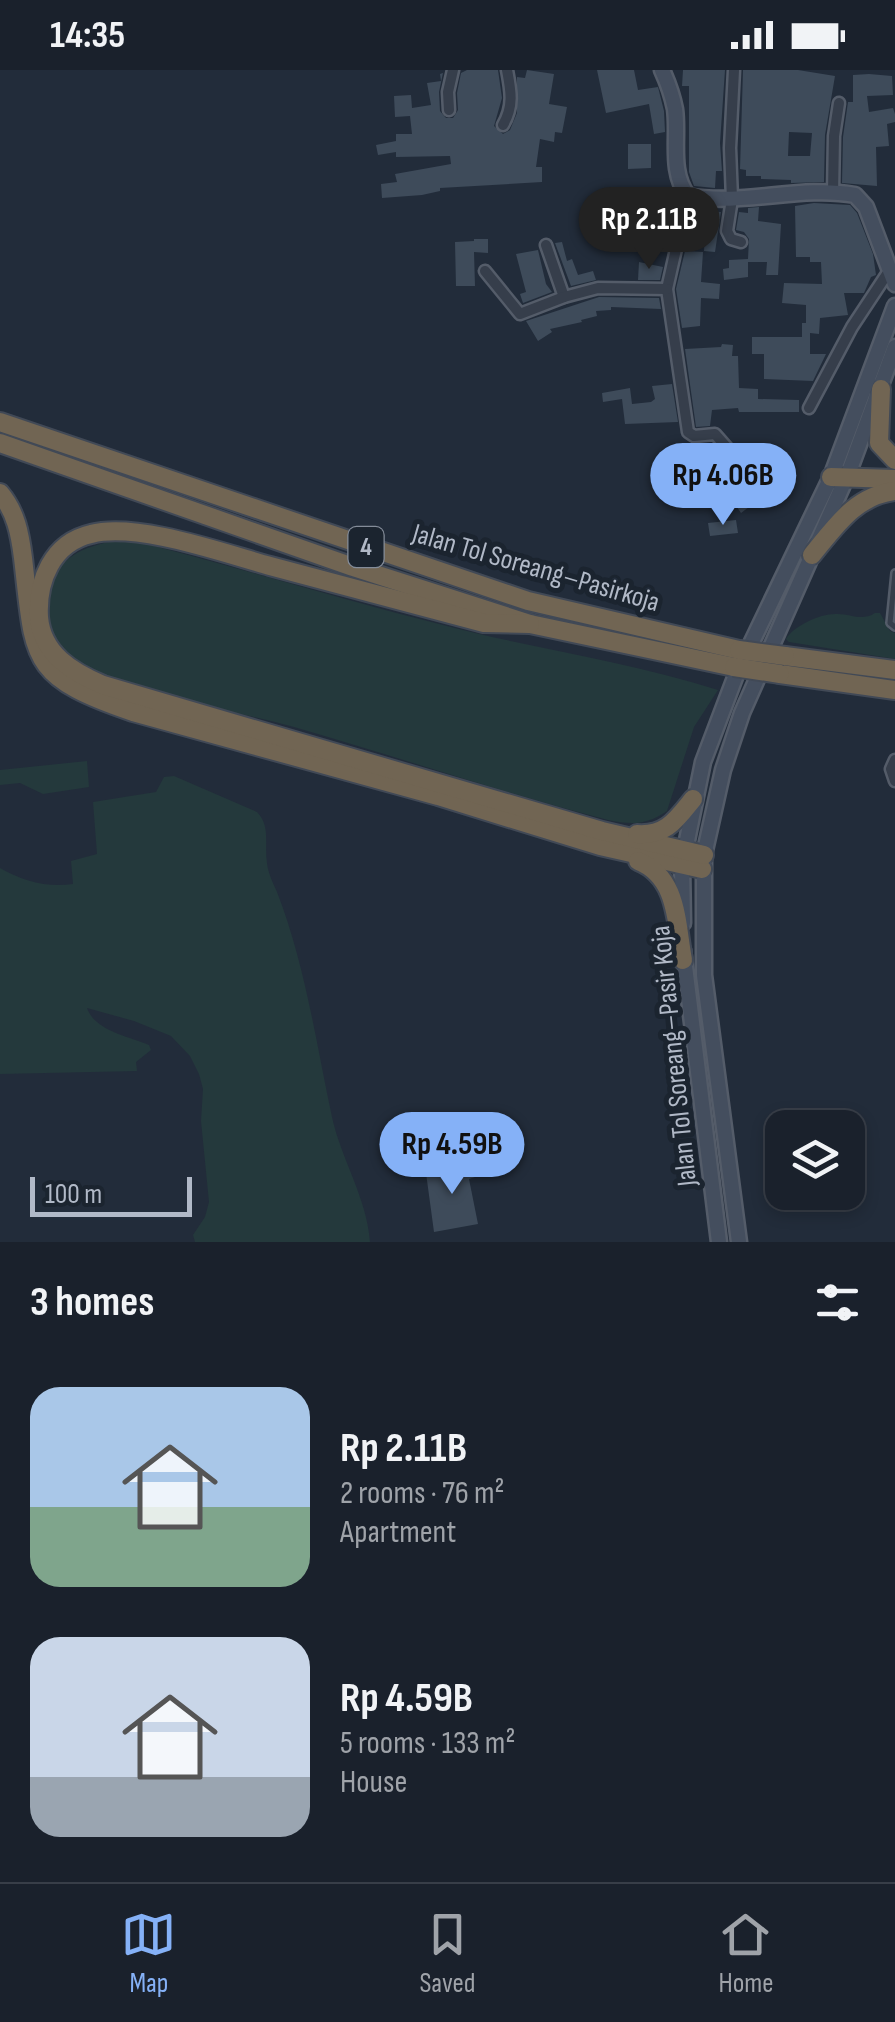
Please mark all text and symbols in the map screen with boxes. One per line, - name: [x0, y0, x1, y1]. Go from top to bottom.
- text: 14:35: [50, 13, 125, 58]
- pin: Rp 2.11B: [546, 187, 752, 272]
- text: Rp 2.11B: [601, 200, 697, 239]
- pin: Rp 4.06B: [620, 443, 826, 528]
- text: Rp 4.06B: [672, 456, 774, 495]
- street label: Jalan Tol Soreang–Pasirkoja: [408, 517, 663, 619]
- road number: 4: [348, 527, 384, 567]
- street label: Jalan Tol Soreang–Pasir Koja: [644, 924, 704, 1189]
- map controls: [765, 1110, 865, 1210]
- button: layers: [765, 1110, 865, 1210]
- pin: Rp 4.59B: [349, 1112, 555, 1197]
- text: Rp 4.59B: [401, 1125, 503, 1164]
- scale bar: [30, 1172, 192, 1216]
- text: 100 m: [45, 1178, 102, 1211]
- icon: filters: [810, 1275, 865, 1330]
- text: 3 homes: [30, 1277, 154, 1328]
- text: Rp 2.11B: [340, 1423, 467, 1474]
- icon: home: [110, 1427, 230, 1547]
- text: 2 rooms · 76 m²: [340, 1474, 504, 1513]
- text: Apartment: [340, 1513, 456, 1552]
- text: Rp 4.59B: [340, 1673, 473, 1724]
- icon: home: [110, 1677, 230, 1797]
- text: 5 rooms · 133 m²: [340, 1724, 515, 1763]
- text: House: [340, 1763, 407, 1802]
- tab: Map: [121, 1907, 176, 2000]
- tab: Saved: [419, 1907, 476, 2000]
- tab: Home: [718, 1907, 774, 2000]

